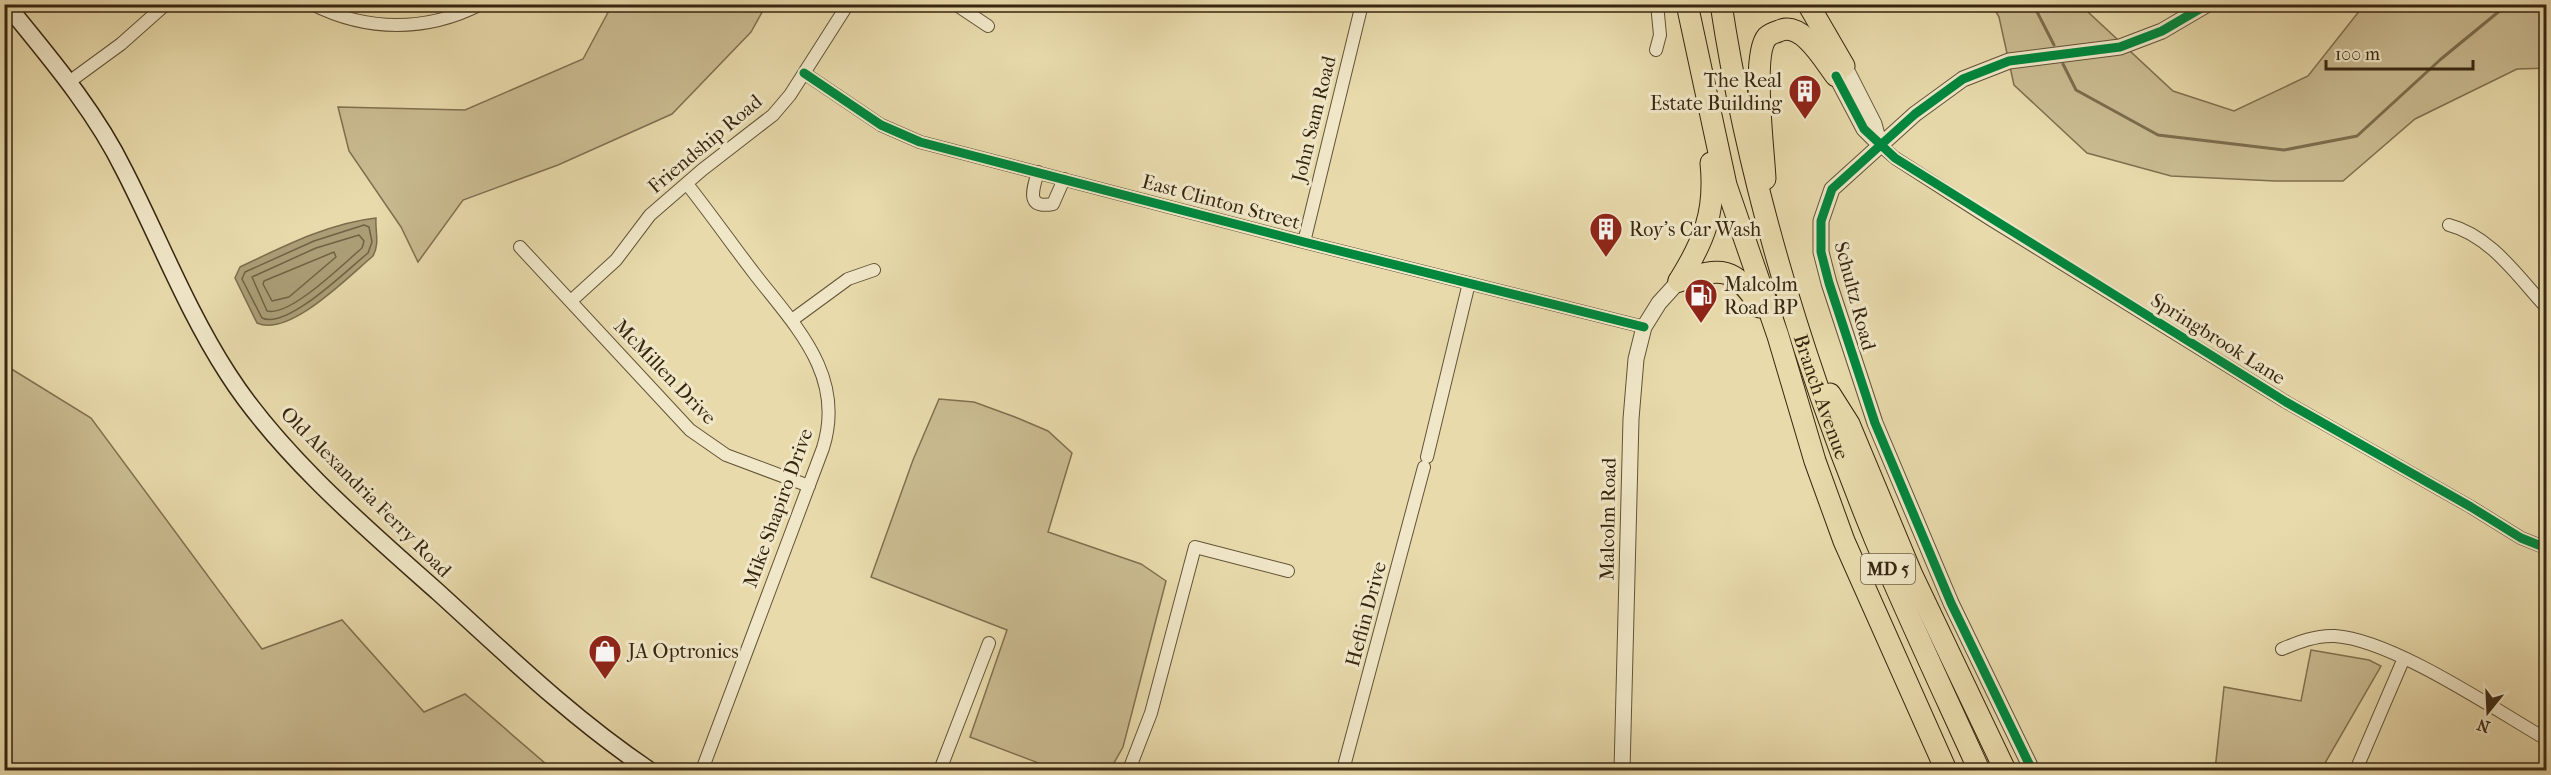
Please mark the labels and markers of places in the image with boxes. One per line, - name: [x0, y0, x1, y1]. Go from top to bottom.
- place label: The Real Estate Building: [1650, 69, 1782, 115]
- building icon: The Real Estate Building: [1787, 73, 1823, 120]
- building icon: Roy's Car Wash: [1588, 211, 1624, 258]
- place label: Roy's Car Wash: [1629, 218, 1762, 241]
- place label: Malcolm Road BP: [1724, 273, 1798, 319]
- fuel station icon: Malcolm Road BP: [1683, 277, 1719, 324]
- shop icon: JA Optronics: [587, 633, 623, 680]
- place label: JA Optronics: [626, 640, 739, 663]

